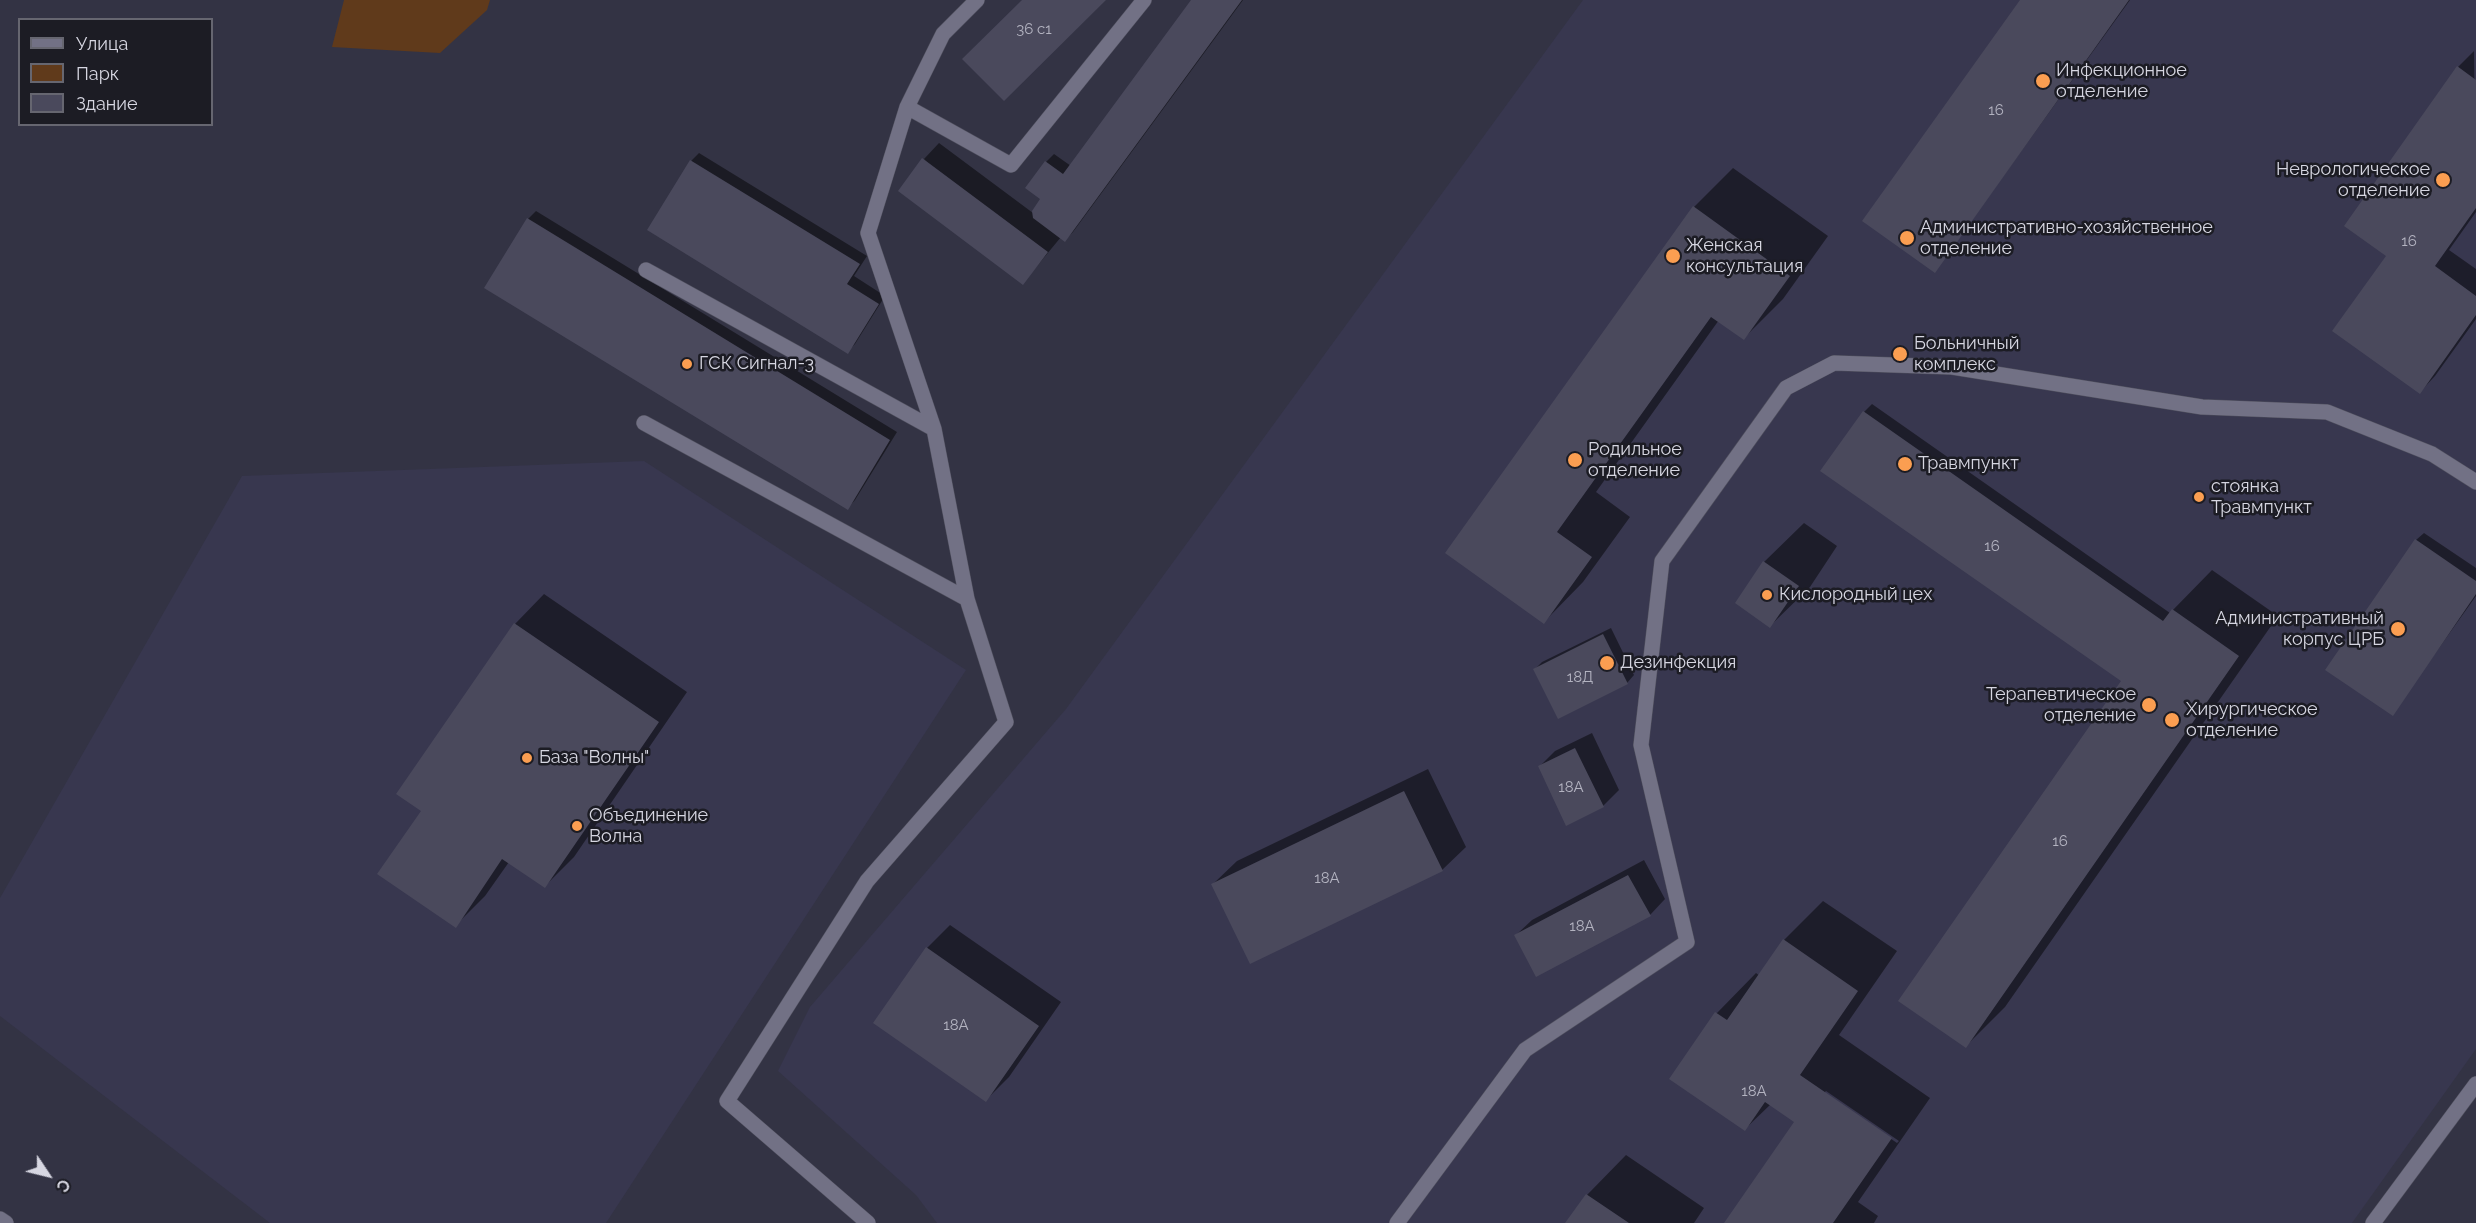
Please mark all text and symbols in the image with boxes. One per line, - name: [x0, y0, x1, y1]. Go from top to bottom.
- legend: [18, 18, 213, 126]
- house number: 36 с1: [1016, 20, 1052, 38]
- text: Улица: [76, 33, 128, 54]
- place label: Инфекционное отделение: [2056, 60, 2187, 103]
- text: Парк: [76, 63, 119, 84]
- marker: Инфекционное отделение: [2034, 72, 2052, 90]
- text: Здание: [76, 93, 138, 114]
- house number: 16: [1988, 101, 2004, 119]
- place label: Неврологическое отделение: [2276, 159, 2430, 201]
- marker: Неврологическое отделение: [2434, 171, 2452, 189]
- place label: Административно-хозяйственное отделение: [1920, 217, 2213, 260]
- marker: Административно-хозяйственное отделение: [1898, 229, 1916, 247]
- house number: 16: [2401, 232, 2417, 250]
- place label: Женская консультация: [1686, 235, 1803, 278]
- marker: Женская консультация: [1664, 247, 1682, 265]
- place label: Больничный комплекс: [1914, 333, 2019, 376]
- marker: Больничный комплекс: [1891, 345, 1909, 363]
- place label: ГСК Сигнал-3: [699, 353, 814, 375]
- marker: ГСК Сигнал-3: [680, 357, 694, 371]
- place label: Родильное отделение: [1588, 439, 1682, 482]
- marker: Родильное отделение: [1566, 451, 1584, 469]
- place label: Травмпункт: [1918, 453, 2019, 475]
- marker: Травмпункт: [1896, 455, 1914, 473]
- place label: стоянка Травмпункт: [2211, 476, 2312, 518]
- marker: стоянка Травмпункт: [2192, 490, 2206, 504]
- house number: 16: [1984, 537, 2000, 555]
- place label: Кислородный цех: [1779, 584, 1932, 606]
- marker: Кислородный цех: [1760, 588, 1774, 602]
- place label: Административный корпус ЦРБ: [2215, 608, 2384, 650]
- marker: Административный корпус ЦРБ: [2389, 620, 2407, 638]
- place label: Дезинфекция: [1620, 652, 1736, 674]
- marker: Дезинфекция: [1598, 654, 1616, 672]
- house number: 18Д: [1567, 668, 1593, 686]
- place label: Терапевтическое отделение: [1986, 684, 2136, 726]
- marker: Терапевтическое отделение: [2140, 696, 2158, 714]
- place label: Хирургическое отделение: [2186, 699, 2318, 742]
- marker: Хирургическое отделение: [2163, 711, 2181, 729]
- place label: База "Волны": [539, 747, 649, 769]
- marker: База "Волны": [520, 751, 534, 765]
- house number: 18А: [1558, 778, 1584, 796]
- place label: Объединение Волна: [589, 805, 708, 848]
- marker: Объединение Волна: [570, 819, 584, 833]
- house number: 16: [2052, 832, 2068, 850]
- house number: 18А: [1314, 869, 1340, 887]
- house number: 18А: [1569, 917, 1595, 935]
- house number: 18А: [943, 1016, 969, 1034]
- house number: 18А: [1741, 1082, 1767, 1100]
- north arrow: [18, 1145, 78, 1205]
- text: С: [52, 1176, 74, 1196]

